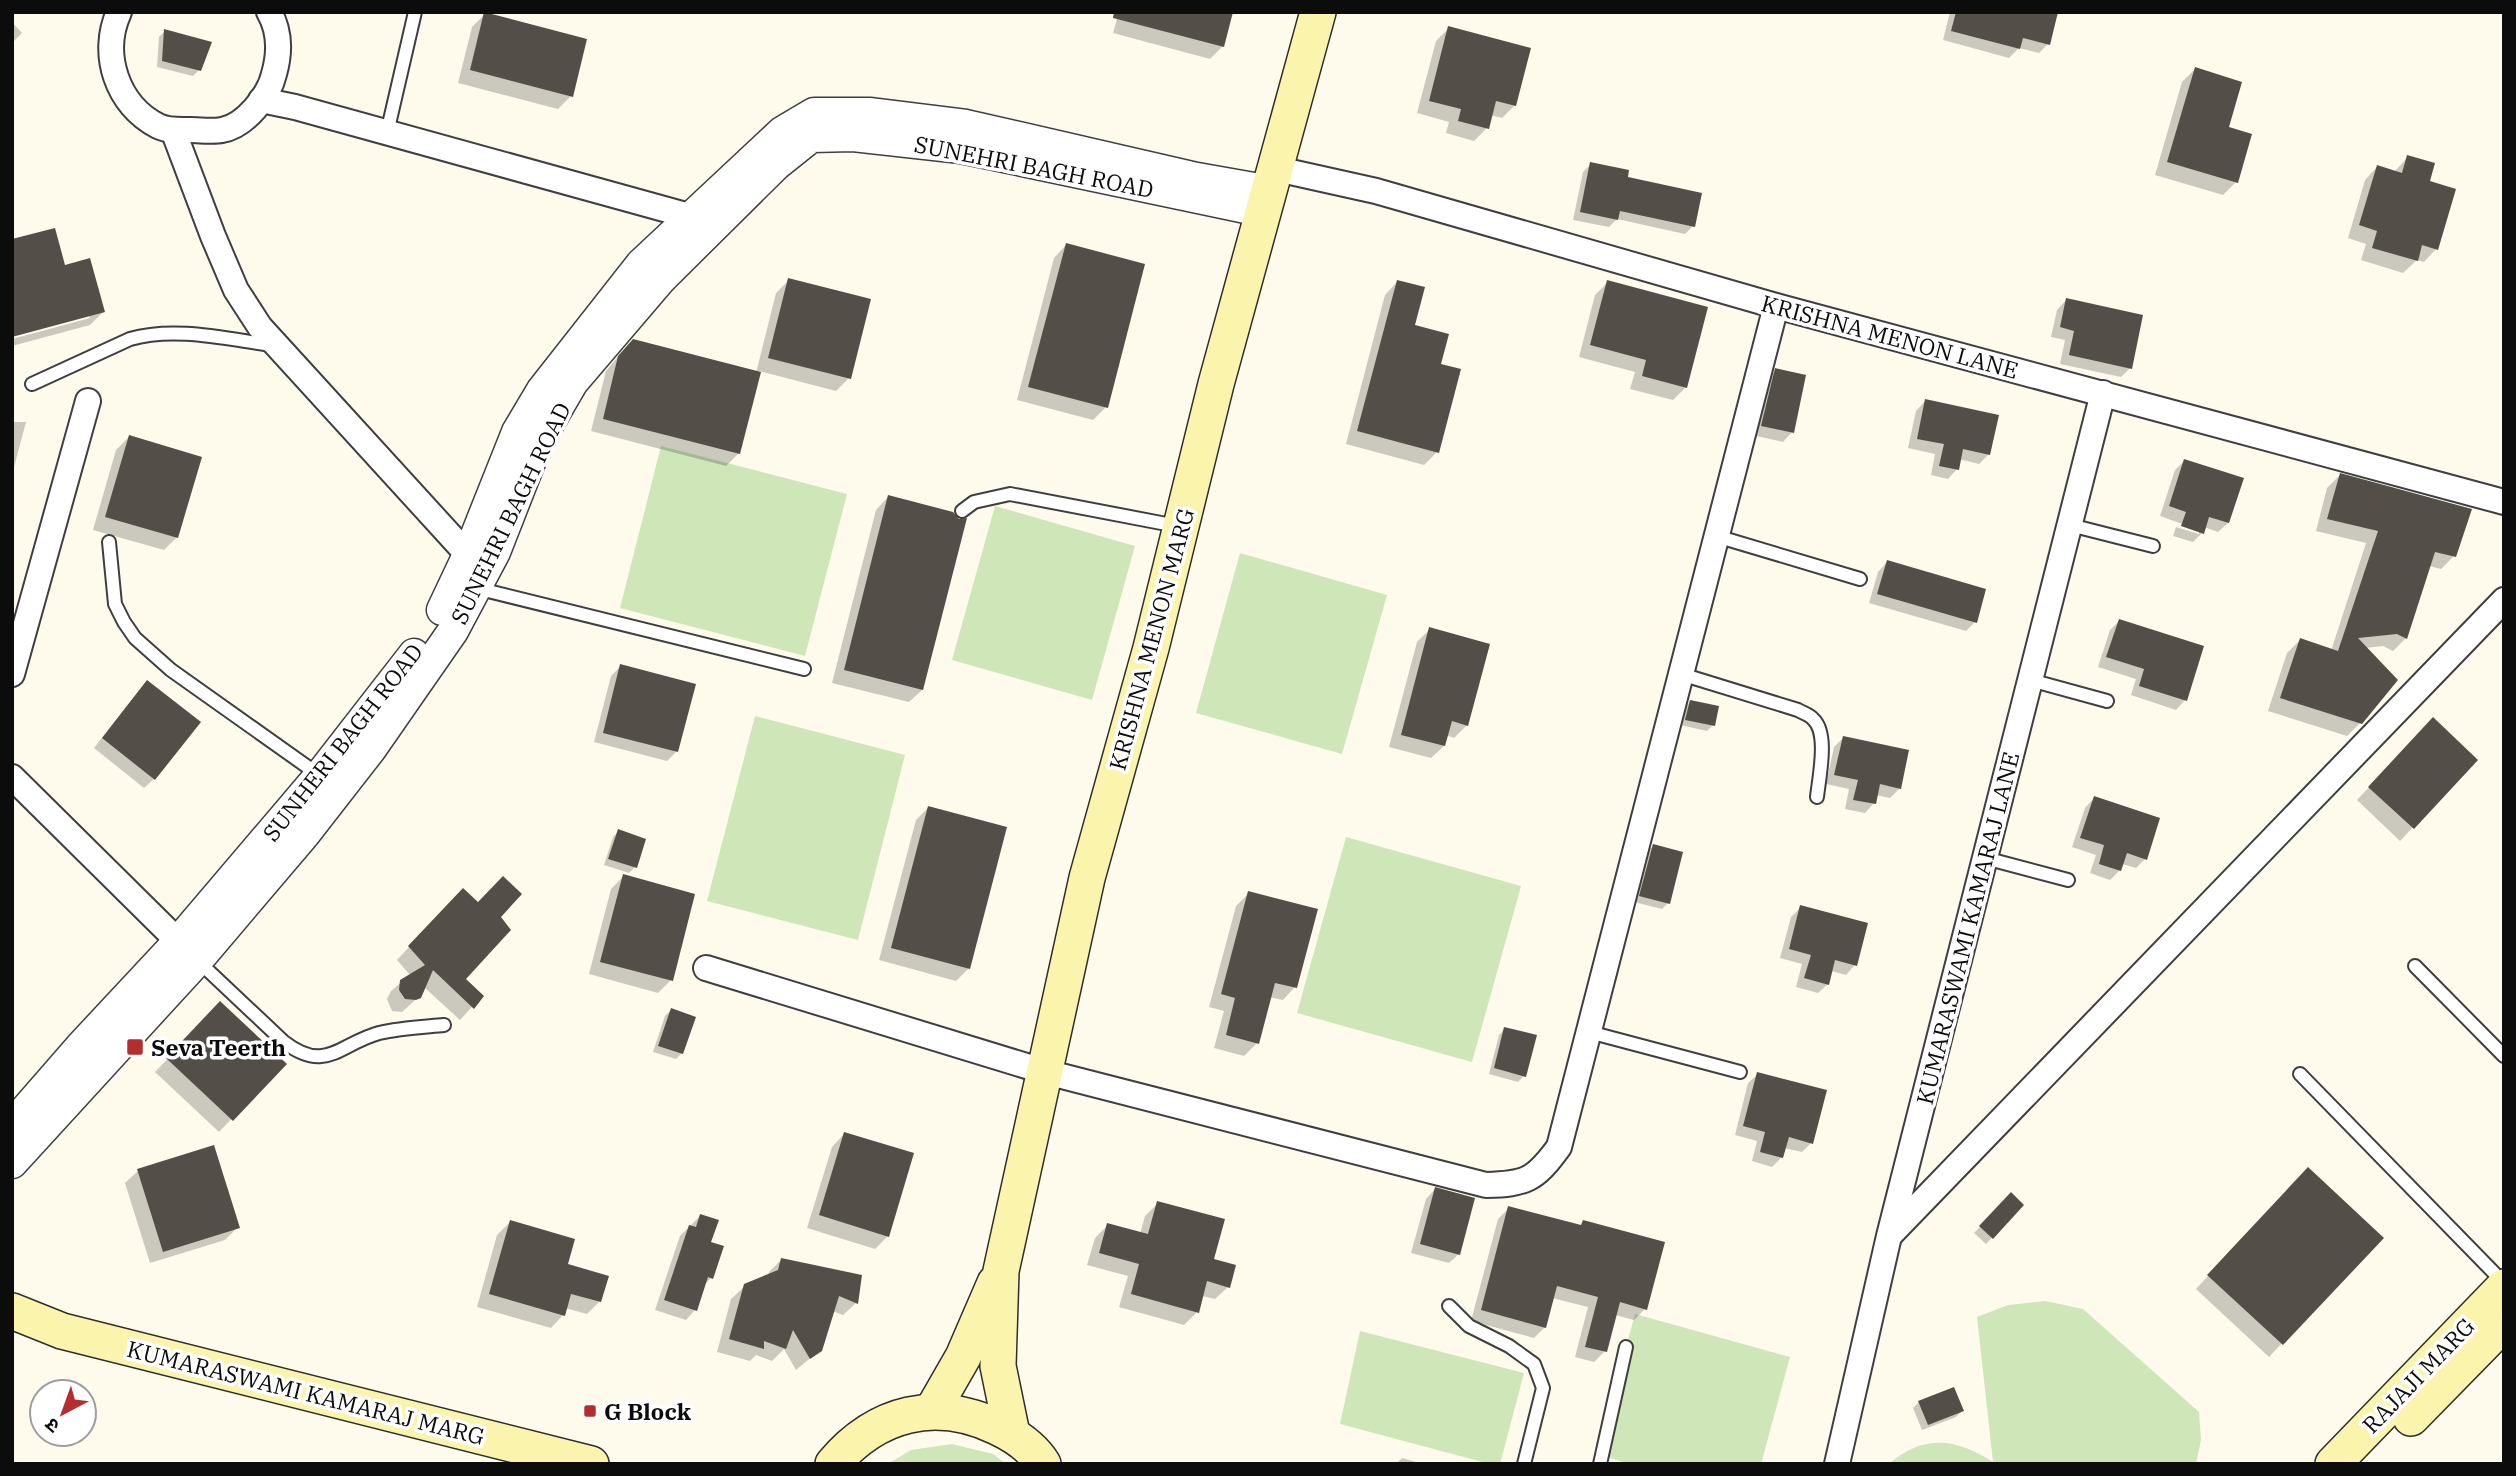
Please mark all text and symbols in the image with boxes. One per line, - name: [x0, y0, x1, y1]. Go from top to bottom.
- street label: SUNEHRI BAGH ROAD: [912, 128, 1156, 204]
- street label: KRISHNA MENON LANE: [1758, 287, 2022, 385]
- street label: SUNEHRI BAGH ROAD: [443, 397, 577, 629]
- street label: KRISHNA MENON MARG: [1102, 505, 1200, 773]
- street label: SUNHERI BAGH ROAD: [255, 637, 429, 847]
- street label: KUMARASWAMI KAMARAJ LANE: [1909, 749, 2025, 1107]
- place label: Seva Teerth: [151, 1032, 286, 1062]
- marker: Seva Teerth: [125, 1037, 145, 1057]
- street label: RAJAJI MARG: [2355, 1311, 2481, 1439]
- street label: KUMARASWAMI KAMARAJ MARG: [124, 1333, 488, 1451]
- north arrow: [28, 1378, 98, 1448]
- place label: G Block: [604, 1396, 692, 1426]
- marker: G Block: [582, 1403, 598, 1419]
- text: उ: [39, 1413, 64, 1439]

